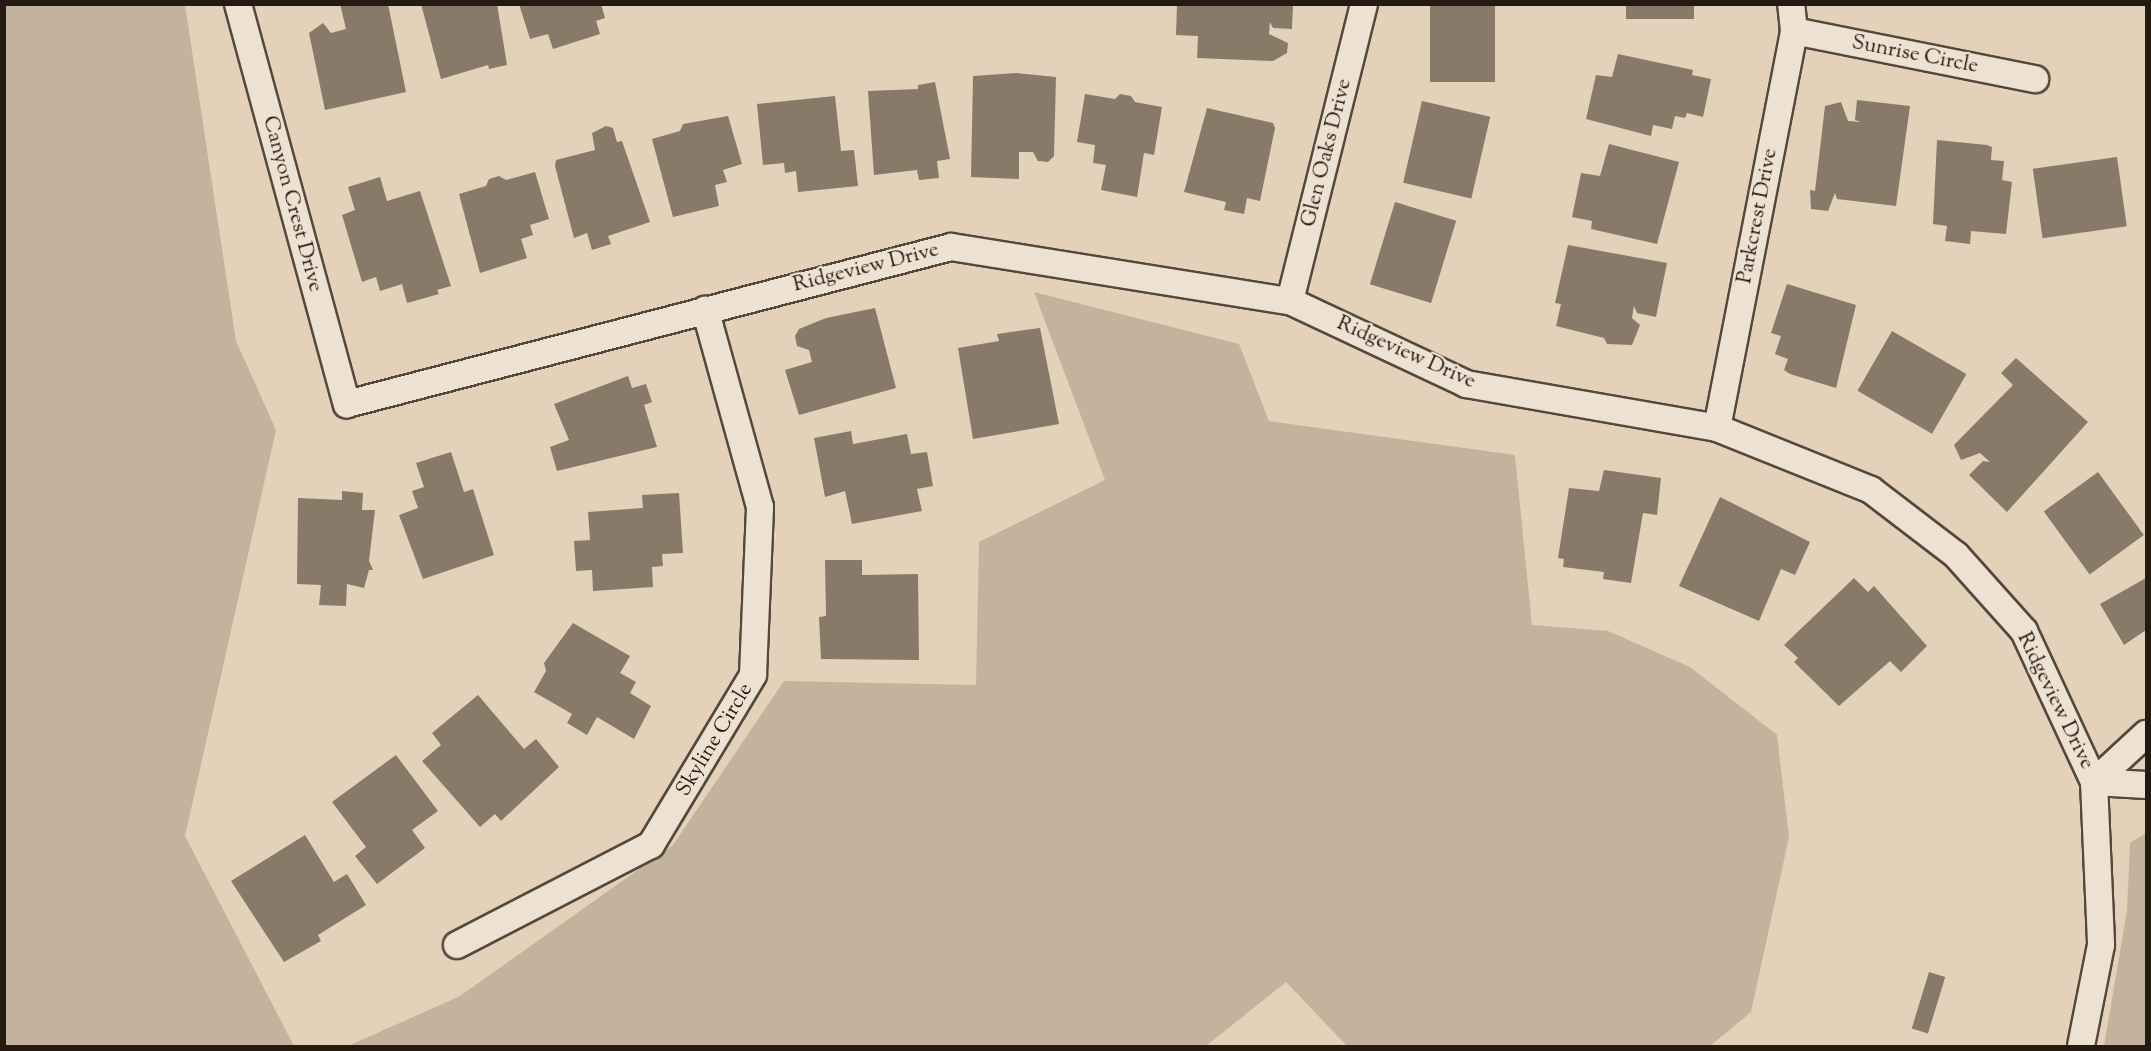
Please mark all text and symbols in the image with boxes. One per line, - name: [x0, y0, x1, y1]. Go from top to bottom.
- street label: Sunrise Circle: [1850, 30, 1980, 80]
- street label: Glen Oaks Drive: [1296, 76, 1358, 230]
- street label: Canyon Crest Drive: [256, 113, 328, 295]
- street label: Parkcrest Drive: [1733, 146, 1783, 286]
- street label: Ridgeview Drive: [791, 238, 941, 298]
- street label: Ridgeview Drive: [1333, 311, 1479, 395]
- street label: Ridgeview Drive: [2011, 628, 2099, 774]
- street label: Skyline Circle: [671, 679, 759, 801]

